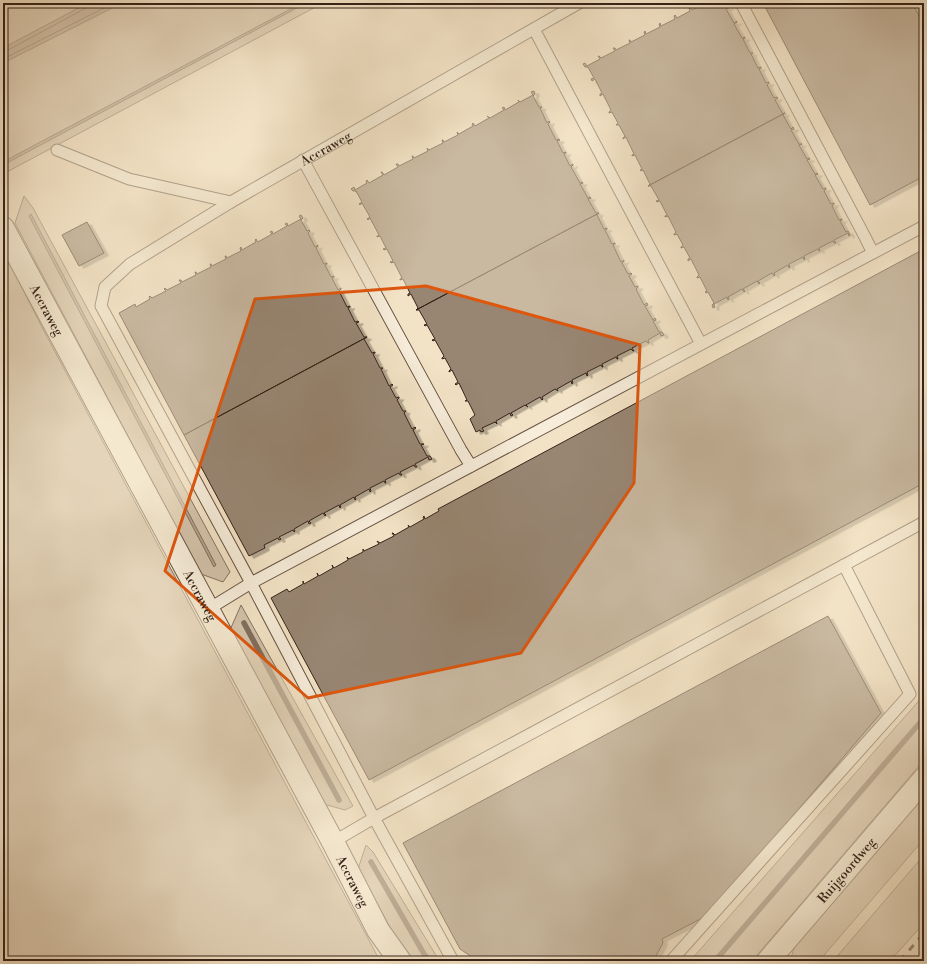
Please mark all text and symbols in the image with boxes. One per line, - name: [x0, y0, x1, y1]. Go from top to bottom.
- street label: Accraweg: [297, 128, 354, 170]
- street label: Accraweg: [25, 281, 67, 339]
- street label: Accraweg: [179, 566, 220, 624]
- street label: Ruijgoordweg: [814, 834, 880, 907]
- street label: Accraweg: [332, 852, 372, 910]

